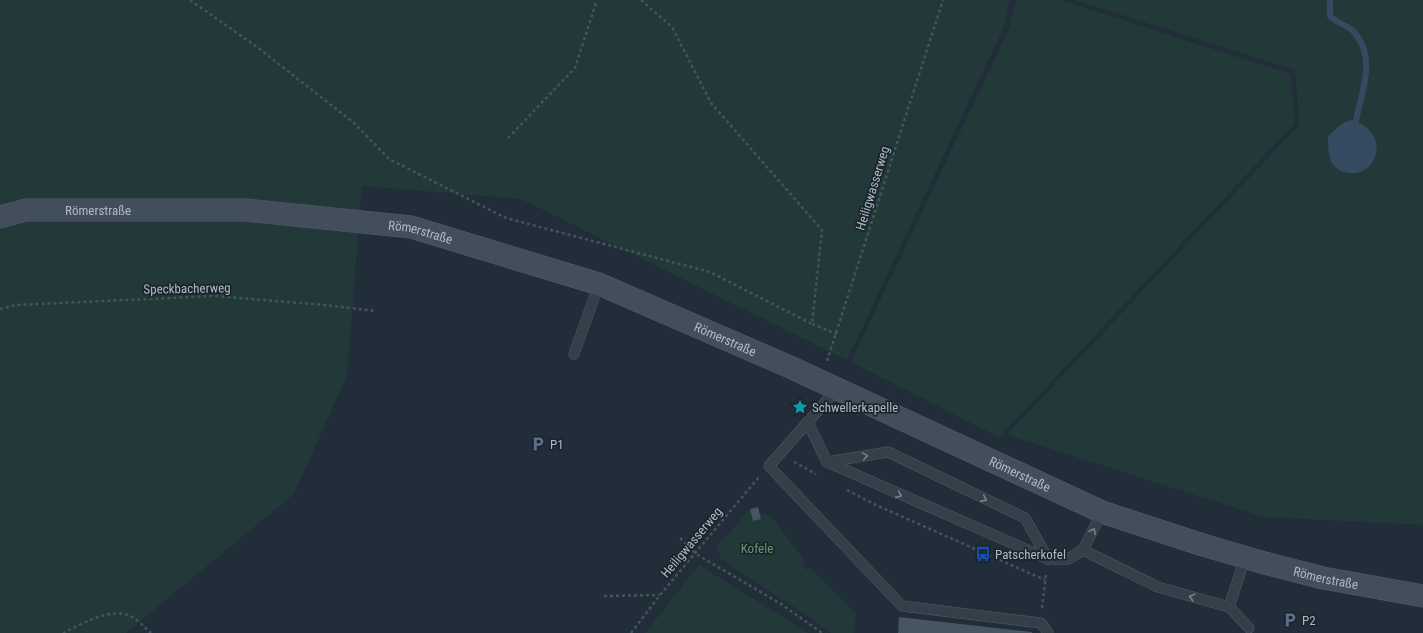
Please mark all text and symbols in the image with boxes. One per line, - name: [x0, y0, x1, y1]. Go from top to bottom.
- street label: Heiligwasserweg: [853, 144, 892, 232]
- street label: Römerstraße: [65, 203, 131, 218]
- street label: Römerstraße: [388, 218, 454, 247]
- street label: Speckbacherweg: [143, 280, 231, 297]
- street label: Römerstraße: [692, 319, 758, 359]
- place icon: Schwellerkapelle: [791, 398, 809, 416]
- place label: Schwellerkapelle: [812, 400, 898, 415]
- parking icon: P1: [529, 435, 547, 453]
- place label: P1: [550, 437, 564, 452]
- one-way arrow: [862, 452, 868, 461]
- street label: Römerstraße: [987, 454, 1053, 495]
- one-way arrow: [896, 490, 903, 498]
- one-way arrow: [980, 494, 988, 502]
- street label: Heiligwasserweg: [658, 504, 725, 581]
- one-way arrow: [1088, 528, 1096, 535]
- park label: Kofele: [741, 541, 773, 556]
- bus stop icon: Patscherkofel: [974, 545, 992, 563]
- place label: Patscherkofel: [995, 547, 1066, 562]
- street label: Römerstraße: [1292, 564, 1359, 592]
- one-way arrow: [1189, 593, 1195, 601]
- parking icon: P2: [1281, 611, 1299, 629]
- place label: P2: [1302, 613, 1316, 628]

